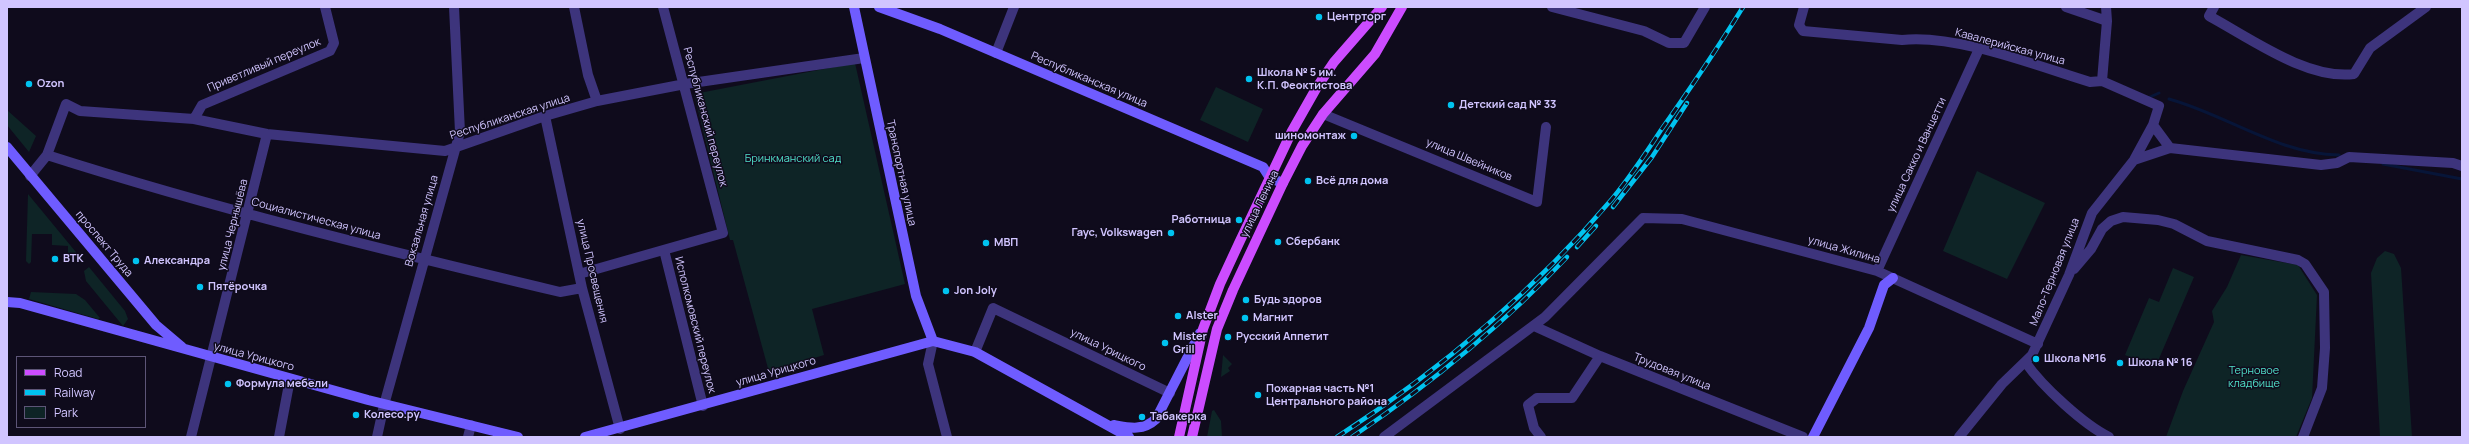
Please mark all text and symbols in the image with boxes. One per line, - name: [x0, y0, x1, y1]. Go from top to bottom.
- place label: Центрторг: [1327, 10, 1386, 24]
- marker: Центрторг: [1314, 12, 1324, 22]
- street label: Кавалерийская улица: [1954, 26, 2066, 68]
- street label: Приветливый переулок: [205, 35, 323, 95]
- street label: Республиканский переулок: [680, 46, 730, 188]
- street label: Республиканская улица: [1029, 49, 1149, 111]
- place label: Школа № 5 им. К.П. Феоктистова: [1257, 66, 1352, 92]
- marker: Школа № 5 им. К.П. Феоктистова: [1244, 74, 1254, 84]
- place label: Ozon: [37, 77, 64, 91]
- marker: Ozon: [24, 79, 34, 89]
- street label: Республиканская улица: [448, 91, 572, 143]
- street label: улица Сакко и Ванцетти: [1885, 96, 1949, 214]
- place label: Детский сад № 33: [1459, 98, 1556, 112]
- marker: Детский сад № 33: [1446, 100, 1456, 110]
- street label: Транспортная улица: [883, 119, 919, 227]
- place label: шиномонтаж: [1275, 129, 1346, 143]
- marker: шиномонтаж: [1349, 131, 1359, 141]
- street label: улица Швейников: [1424, 136, 1514, 184]
- park label: Бринкманский сад: [745, 152, 841, 166]
- street label: улица Ленина: [1238, 168, 1282, 240]
- street label: Вокзальная улица: [403, 174, 441, 268]
- place label: Всё для дома: [1316, 174, 1388, 188]
- marker: Всё для дома: [1303, 176, 1313, 186]
- street label: улица Чернышёва: [215, 178, 251, 272]
- street label: Социалистическая улица: [250, 195, 382, 243]
- street label: проспект Труда: [73, 208, 135, 280]
- place label: Работница: [1171, 213, 1231, 227]
- marker: Работница: [1234, 215, 1244, 225]
- street label: Мало-Терновая улица: [2027, 216, 2083, 328]
- street label: улица Просвещения: [574, 218, 610, 324]
- place label: Гаус, Volkswagen: [1071, 226, 1163, 240]
- marker: Гаус, Volkswagen: [1166, 228, 1176, 238]
- street label: улица Жилина: [1806, 233, 1882, 267]
- place label: Сбербанк: [1286, 235, 1340, 249]
- place label: МВП: [994, 236, 1018, 250]
- marker: Сбербанк: [1273, 237, 1283, 247]
- marker: МВП: [981, 238, 991, 248]
- place label: ВТК: [63, 252, 84, 266]
- marker: ВТК: [50, 254, 60, 264]
- place label: Александра: [144, 254, 210, 268]
- street label: Исполкомовский переулок: [672, 255, 718, 395]
- marker: Александра: [131, 256, 141, 266]
- place label: Пятёрочка: [208, 280, 267, 294]
- marker: Пятёрочка: [195, 282, 205, 292]
- place label: Jon Joly: [954, 284, 997, 298]
- marker: Jon Joly: [941, 286, 951, 296]
- place label: Будь здоров: [1254, 293, 1322, 307]
- marker: Будь здоров: [1241, 295, 1251, 305]
- place label: Alster: [1186, 309, 1218, 323]
- marker: Alster: [1173, 311, 1183, 321]
- place label: Магнит: [1253, 311, 1293, 325]
- marker: Магнит: [1240, 313, 1250, 323]
- street label: улица Урицкого: [1068, 326, 1148, 374]
- place label: Mister Grill: [1173, 330, 1207, 356]
- place label: Русский Аппетит: [1236, 330, 1329, 344]
- marker: Русский Аппетит: [1223, 332, 1233, 342]
- marker: Mister Grill: [1160, 338, 1170, 348]
- street label: улица Урицкого: [212, 340, 296, 374]
- street label: Трудовая улица: [1631, 350, 1713, 394]
- place label: Школа №16: [2044, 352, 2106, 366]
- street label: улица Урицкого: [734, 354, 818, 390]
- marker: Школа №16: [2031, 354, 2041, 364]
- legend: [16, 356, 146, 428]
- place label: Школа № 16: [2128, 356, 2193, 370]
- marker: Школа № 16: [2115, 358, 2125, 368]
- text: Road: [54, 364, 82, 381]
- park label: Терновое кладбище: [2228, 364, 2280, 390]
- place label: Формула мебели: [236, 377, 328, 391]
- marker: Формула мебели: [223, 379, 233, 389]
- place label: Пожарная часть №1 Центрального района: [1266, 382, 1387, 408]
- text: Railway: [54, 384, 95, 401]
- marker: Пожарная часть №1 Центрального района: [1253, 390, 1263, 400]
- text: Park: [54, 404, 78, 421]
- place label: Колесо.ру: [364, 408, 420, 422]
- marker: Колесо.ру: [351, 410, 361, 420]
- place label: Табакерка: [1150, 410, 1207, 424]
- marker: Табакерка: [1137, 412, 1147, 422]

